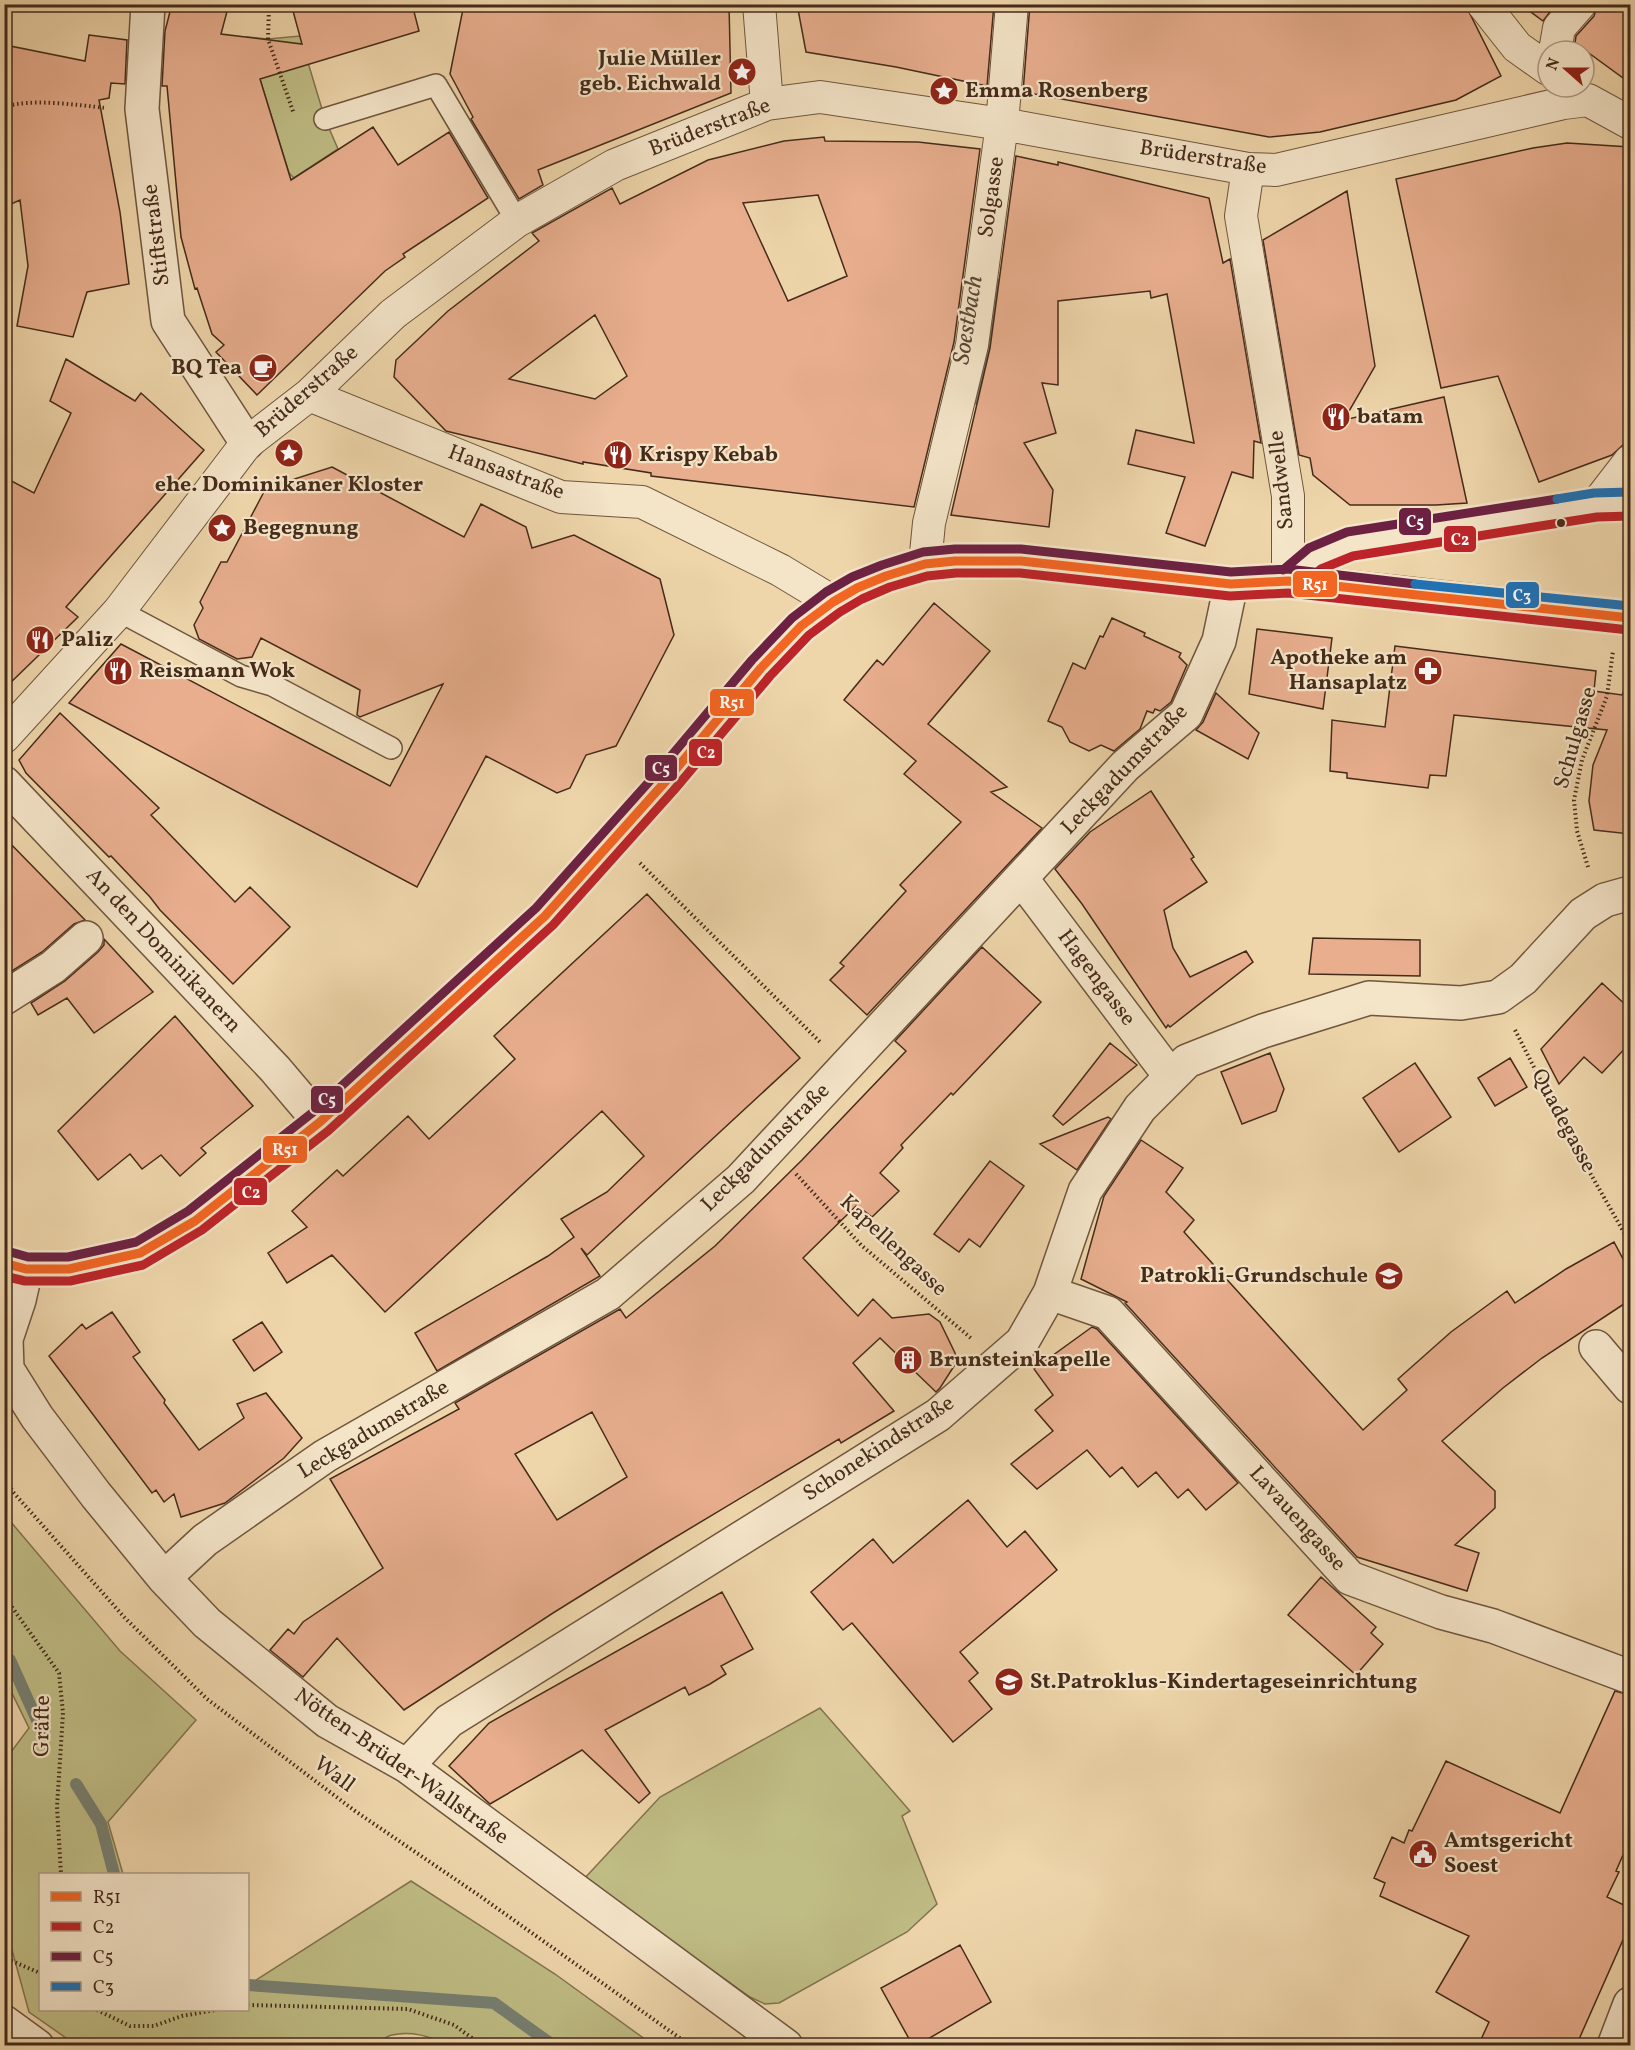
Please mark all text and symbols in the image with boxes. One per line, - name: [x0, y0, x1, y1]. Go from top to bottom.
- north arrow: [1536, 39, 1596, 99]
- place label: Julie Müller geb. Eichwald: [580, 44, 722, 100]
- text: N: [1542, 55, 1566, 74]
- place icon: Julie Müller geb. Eichwald: [726, 56, 758, 88]
- place icon: Emma Rosenberg: [928, 75, 960, 107]
- place label: Emma Rosenberg: [965, 76, 1148, 107]
- street label: Brüderstraße: [645, 91, 775, 165]
- street label: Brüderstraße: [1137, 133, 1269, 183]
- street label: Solgasse: [971, 154, 1013, 240]
- street label: Stiftstraße: [135, 182, 179, 288]
- water label: Soestbach: [945, 273, 993, 367]
- street label: Brüderstraße: [248, 338, 366, 446]
- cafe icon: BQ Tea: [247, 352, 279, 384]
- place label: BQ Tea: [171, 353, 242, 384]
- restaurant icon: batam: [1320, 401, 1352, 433]
- place label: batam: [1357, 402, 1424, 433]
- street label: Sandwelle: [1261, 429, 1303, 531]
- place icon: ehe. Dominikaner Kloster: [273, 437, 305, 469]
- street label: Hansastraße: [443, 438, 569, 508]
- restaurant icon: Krispy Kebab: [602, 439, 634, 471]
- place label: Krispy Kebab: [639, 440, 778, 471]
- place label: ehe. Dominikaner Kloster: [155, 470, 424, 501]
- line badge: C5: [1398, 507, 1432, 536]
- place icon: Begegnung: [206, 512, 238, 544]
- text: C5: [1406, 512, 1424, 534]
- place label: Begegnung: [243, 513, 359, 544]
- unlabelled marker: [1555, 517, 1567, 529]
- line badge: C2: [1443, 525, 1477, 553]
- text: C2: [1451, 530, 1469, 552]
- line badge: R51: [1292, 570, 1338, 598]
- text: R51: [1302, 575, 1328, 597]
- line badge: C3: [1505, 581, 1540, 609]
- text: C3: [1513, 586, 1531, 608]
- restaurant icon: Paliz: [24, 624, 56, 656]
- place label: Paliz: [61, 625, 114, 656]
- place label: Apotheke am Hansaplatz: [1270, 643, 1407, 699]
- restaurant icon: Reismann Wok: [102, 655, 134, 687]
- pharmacy icon: Apotheke am Hansaplatz: [1412, 655, 1444, 687]
- place label: Reismann Wok: [139, 656, 295, 687]
- street label: Schulgasse: [1547, 683, 1605, 793]
- line badge: R51: [709, 688, 755, 717]
- text: R51: [719, 693, 745, 715]
- street label: Leckgadumstraße: [1054, 698, 1196, 842]
- line badge: C2: [688, 738, 723, 767]
- text: C2: [697, 743, 715, 765]
- line badge: C5: [644, 754, 678, 782]
- text: C5: [652, 759, 670, 781]
- street label: An den Dominikanern: [78, 861, 248, 1041]
- street label: Hagengasse: [1049, 923, 1143, 1033]
- street label: Quadegasse: [1523, 1064, 1603, 1178]
- street label: Leckgadumstraße: [694, 1076, 838, 1220]
- line badge: C5: [310, 1085, 344, 1114]
- text: C5: [318, 1090, 336, 1112]
- line badge: R51: [262, 1135, 308, 1164]
- text: R51: [272, 1140, 298, 1162]
- line badge: C2: [233, 1177, 268, 1206]
- text: C2: [242, 1183, 260, 1205]
- street label: Kapellengasse: [832, 1188, 954, 1304]
- school or university icon: Patrokli-Grundschule: [1373, 1260, 1405, 1292]
- place label: Patrokli-Grundschule: [1140, 1261, 1368, 1292]
- building icon: Brunsteinkapelle: [892, 1344, 924, 1376]
- place label: Brunsteinkapelle: [929, 1345, 1110, 1376]
- street label: Leckgadumstraße: [293, 1373, 455, 1487]
- street label: Schonekindstraße: [797, 1388, 961, 1510]
- street label: Lavauengasse: [1241, 1459, 1353, 1579]
- school or university icon: St.Patroklus-Kindertageseinrichtung: [993, 1666, 1025, 1698]
- place label: St.Patroklus-Kindertageseinrichtung: [1030, 1667, 1417, 1698]
- street label: Nötten-Brüder-Wallstraße: [289, 1683, 513, 1851]
- street label: Gräfte: [27, 1695, 59, 1757]
- street label: Wall: [308, 1751, 360, 1799]
- place label: Amtsgericht Soest: [1444, 1826, 1573, 1882]
- public building icon: Amtsgericht Soest: [1407, 1838, 1439, 1870]
- legend: [39, 1873, 249, 2011]
- text: R51: [93, 1886, 121, 1911]
- text: C2: [93, 1916, 114, 1941]
- text: C5: [93, 1946, 113, 1971]
- text: C3: [93, 1976, 114, 2001]

